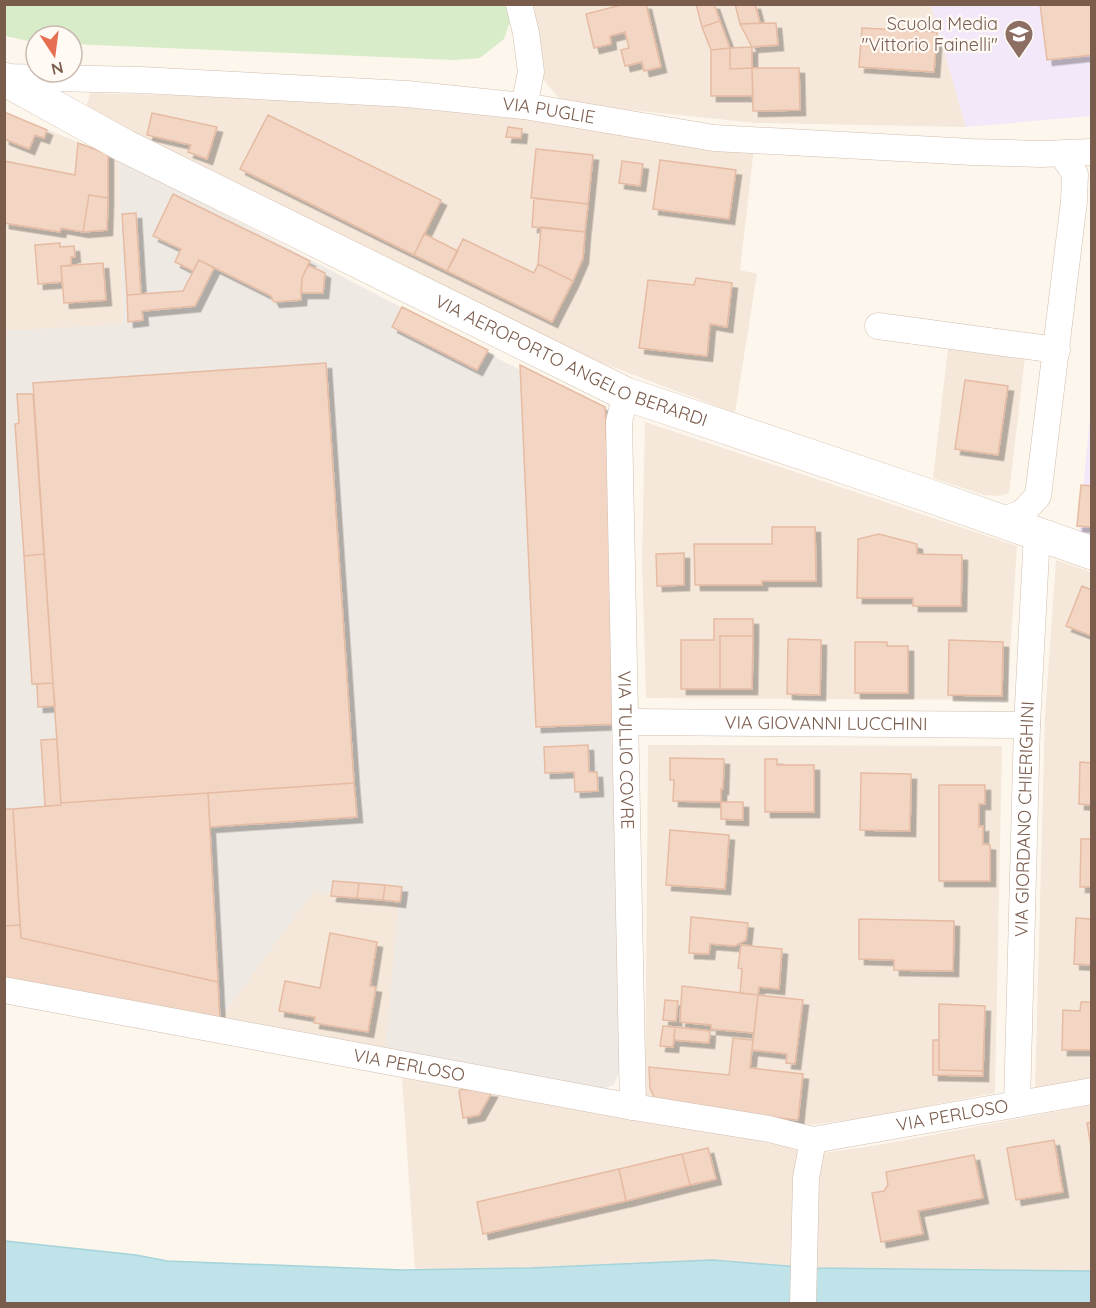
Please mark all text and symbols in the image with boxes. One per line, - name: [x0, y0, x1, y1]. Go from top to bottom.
- place label: Scuola Media "Vittorio Fainelli": [862, 12, 998, 56]
- school or university icon: Scuola Media "Vittorio Fainelli": [1003, 18, 1035, 60]
- north arrow: [24, 24, 84, 84]
- text: N: [49, 58, 65, 80]
- street label: VIA PUGLIE: [501, 92, 597, 129]
- street label: VIA AEROPORTO ANGELO BERARDI: [431, 289, 711, 432]
- street label: VIA TULLIO COVRE: [613, 670, 639, 830]
- street label: VIA GIORDANO CHIERIGHINI: [1009, 701, 1039, 937]
- street label: VIA GIOVANNI LUCCHINI: [724, 711, 928, 735]
- street label: VIA PERLOSO: [351, 1043, 467, 1087]
- street label: VIA PERLOSO: [894, 1094, 1010, 1136]

